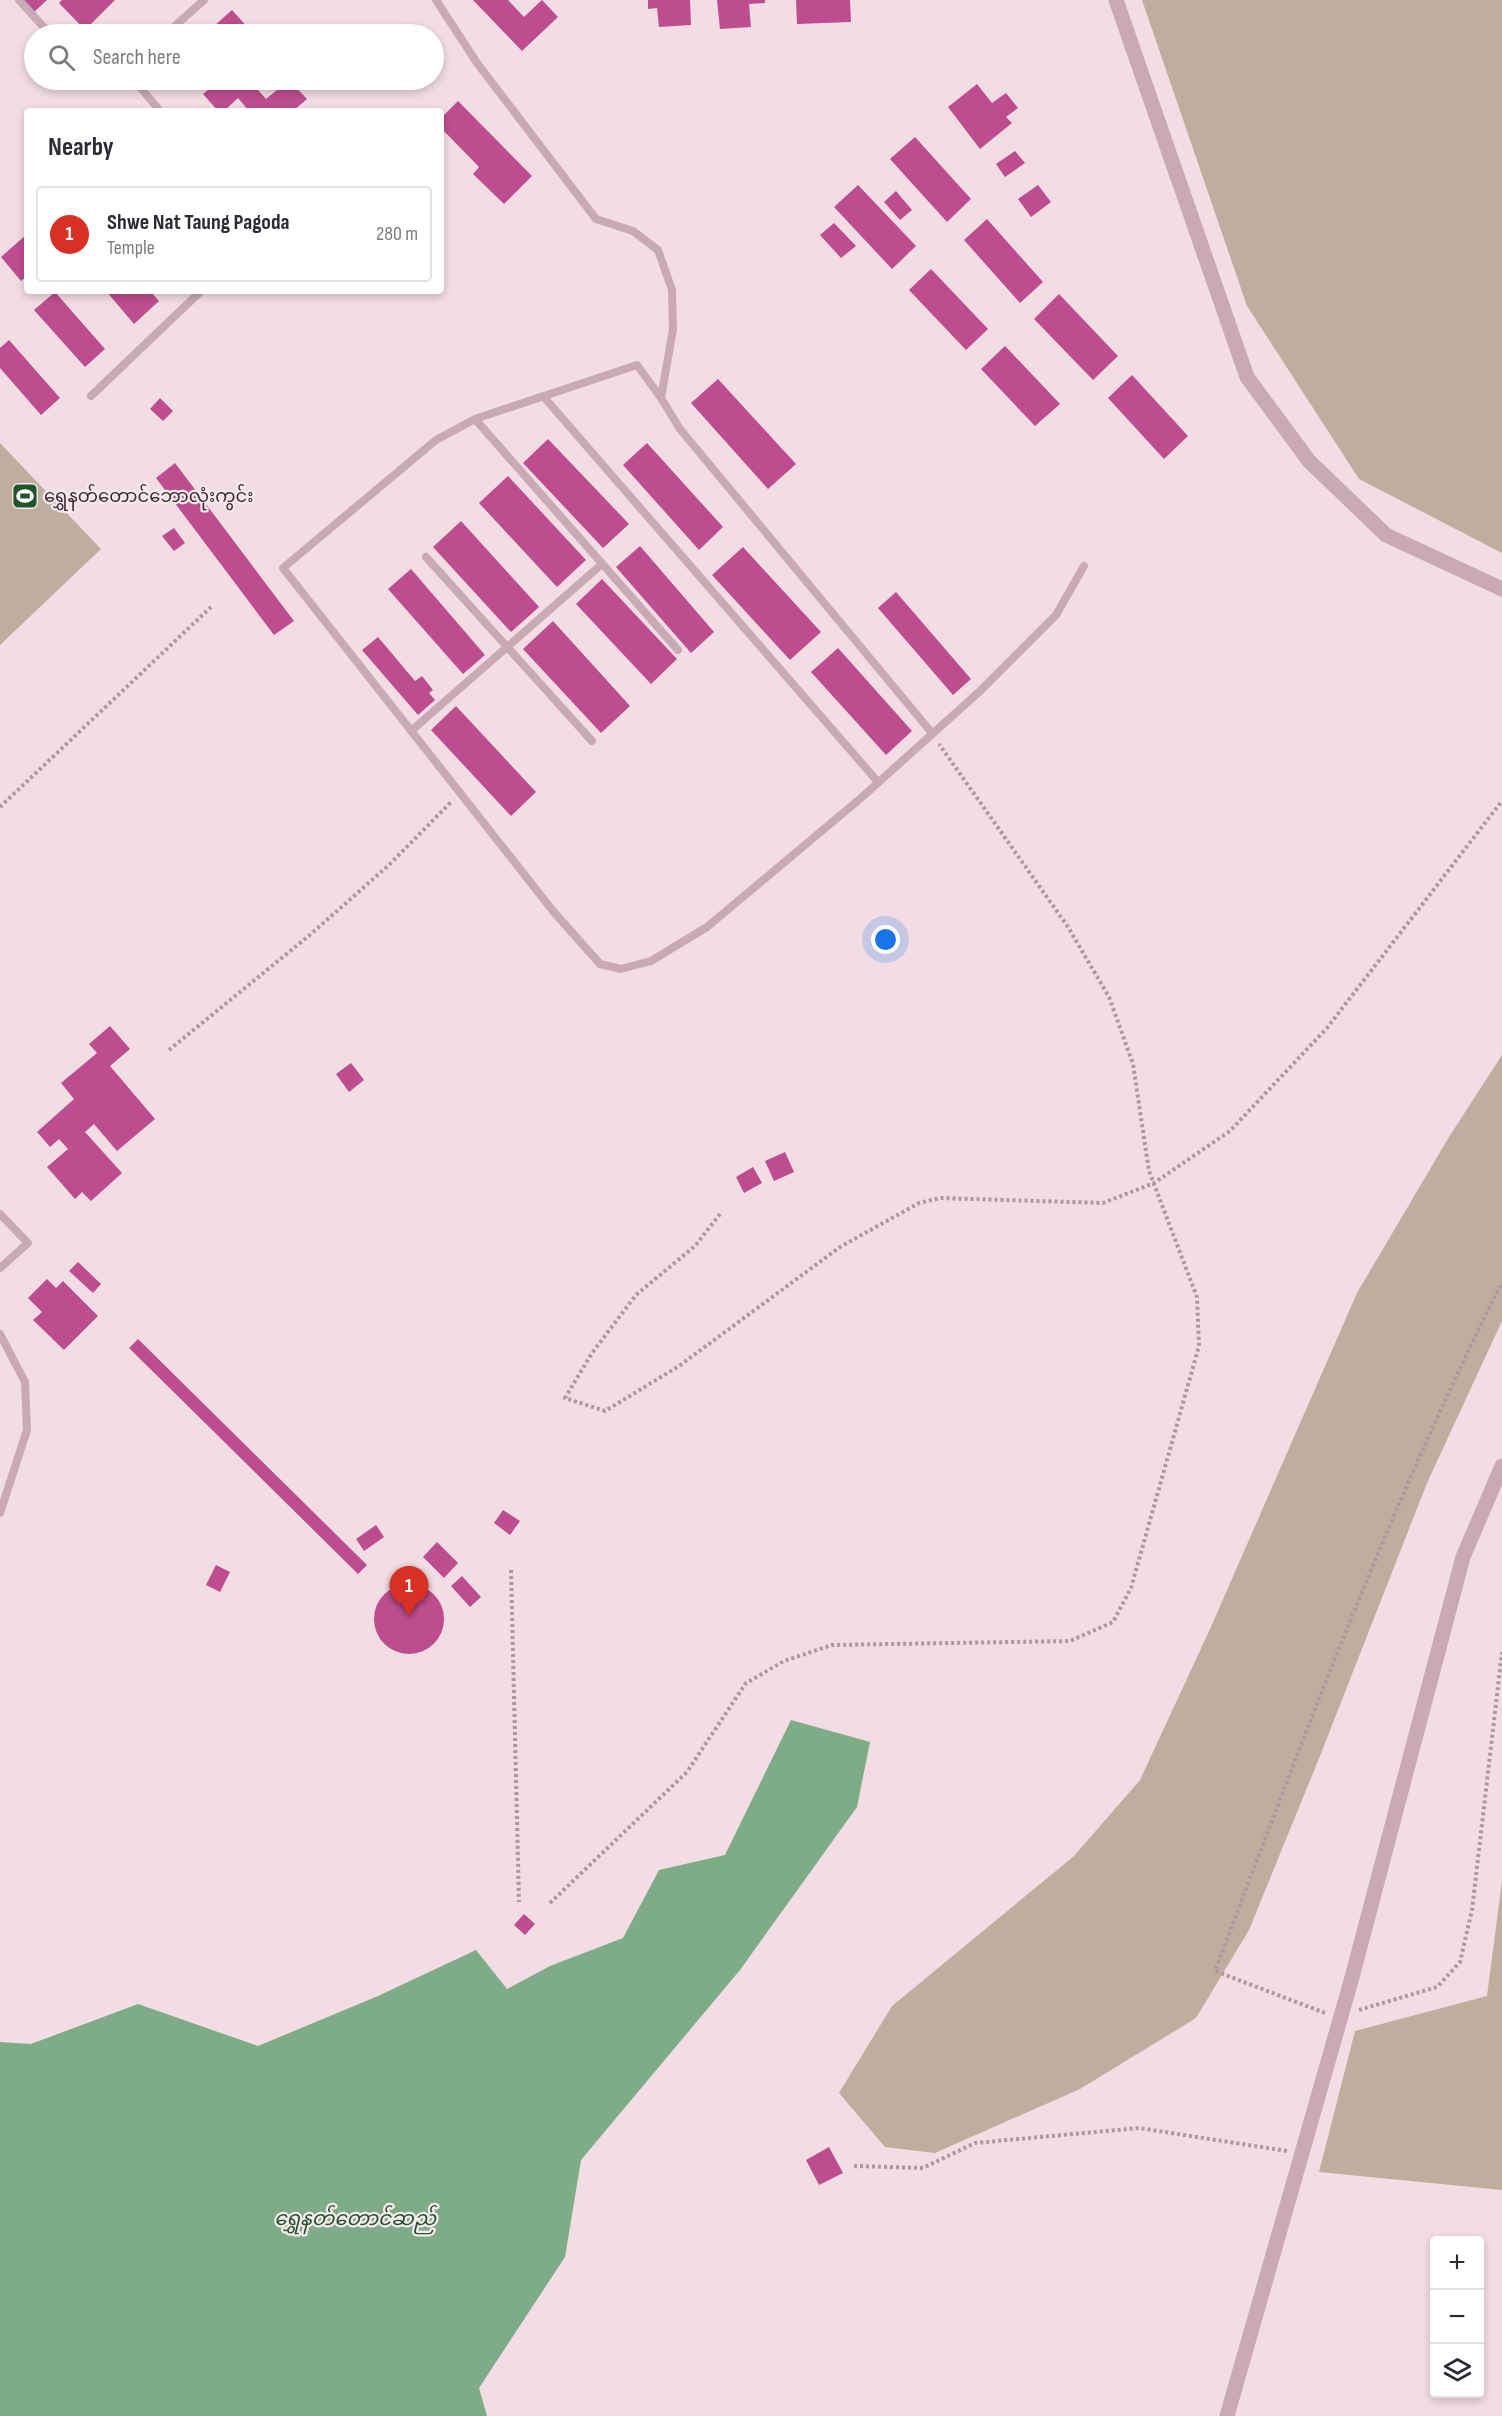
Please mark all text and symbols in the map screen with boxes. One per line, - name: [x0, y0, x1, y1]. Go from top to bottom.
- search box: [24, 24, 444, 90]
- icon: search: [45, 41, 78, 74]
- text: Search here: [93, 44, 180, 71]
- text: Nearby: [48, 132, 114, 163]
- text: Shwe Nat Taung Pagoda: [107, 209, 289, 236]
- text: 1: [66, 222, 73, 246]
- text: 280 m: [376, 222, 418, 246]
- text: Temple: [107, 236, 155, 260]
- sports icon: ရွှေနတ်တောင်ဘောလုံးကွင်း: [10, 481, 40, 511]
- place label: ရွှေနတ်တောင်ဘောလုံးကွင်း: [44, 483, 253, 511]
- your location: [871, 925, 900, 954]
- pin: 1: [390, 1566, 428, 1616]
- water label: ရွှေနတ်တောင်ဆည်: [274, 2204, 438, 2235]
- map controls: [1430, 2236, 1484, 2398]
- button: +: [1430, 2236, 1484, 2290]
- button: −: [1430, 2290, 1484, 2344]
- button: layers: [1430, 2344, 1484, 2398]

